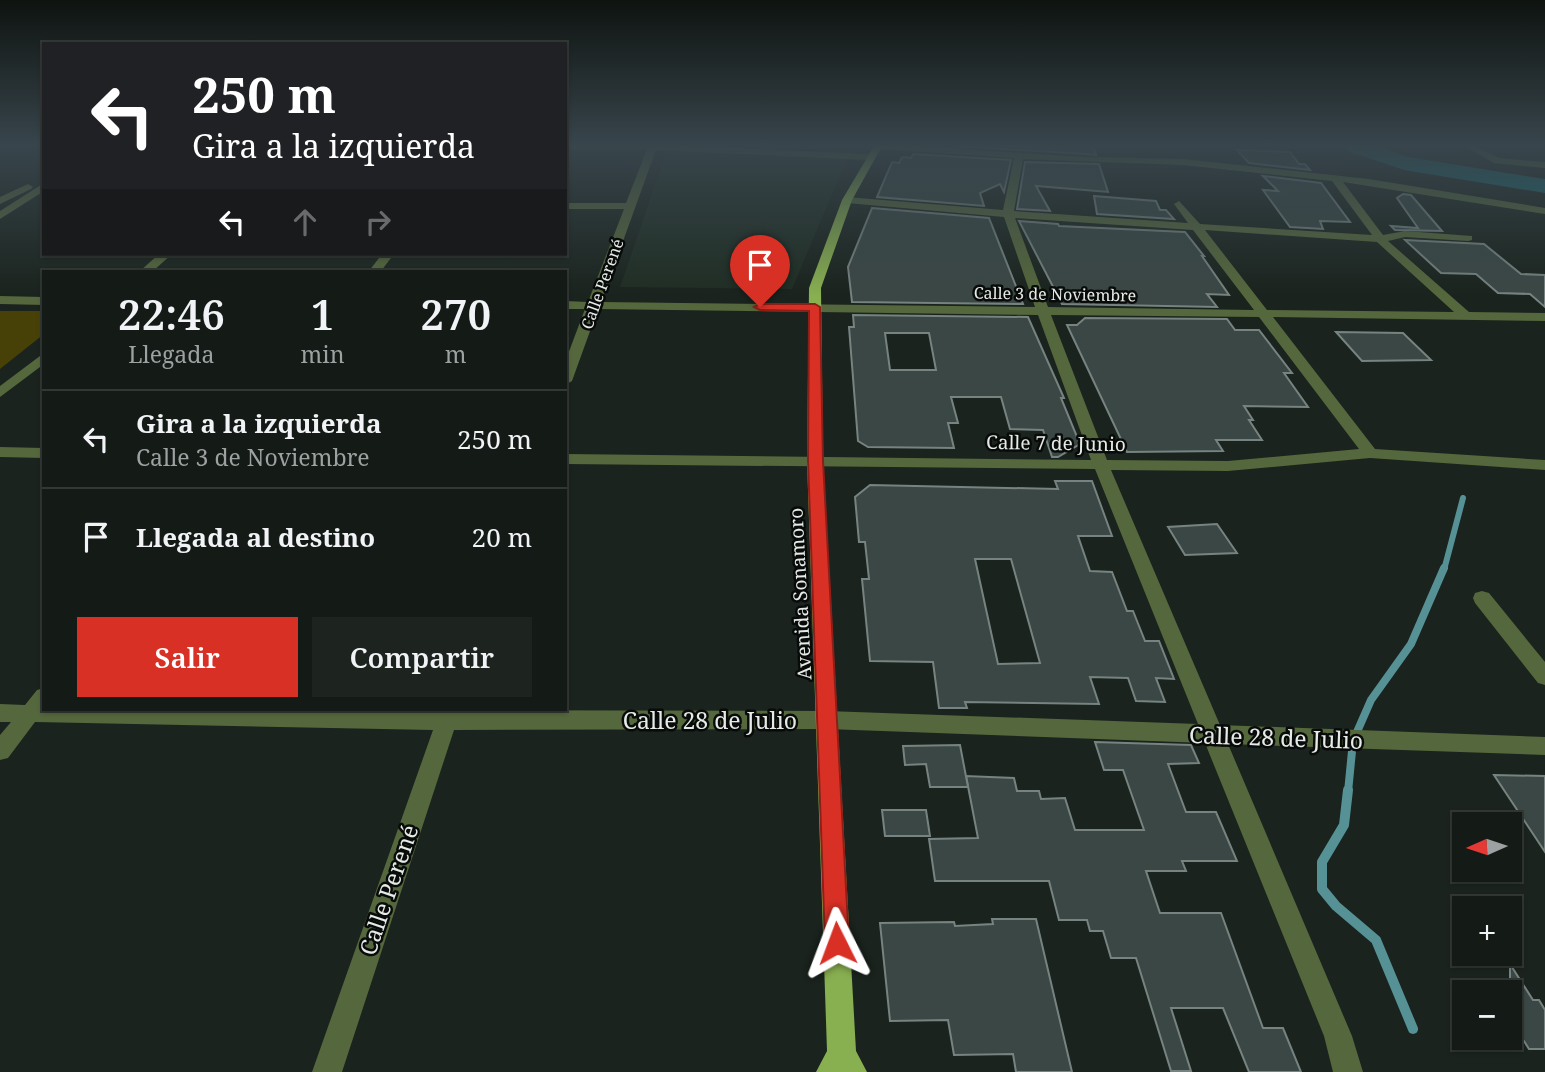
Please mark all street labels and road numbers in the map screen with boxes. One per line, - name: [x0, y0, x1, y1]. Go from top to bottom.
- street label: Calle Perené: [575, 236, 629, 332]
- street label: Calle 3 de Noviembre: [974, 282, 1136, 306]
- street label: Calle 7 de Junio: [986, 429, 1126, 457]
- street label: Avenida Sonamoro: [783, 507, 817, 681]
- street label: Calle 28 de Julio: [623, 704, 797, 736]
- street label: Calle 28 de Julio: [1188, 718, 1364, 756]
- street label: Calle Perené: [351, 820, 425, 959]

